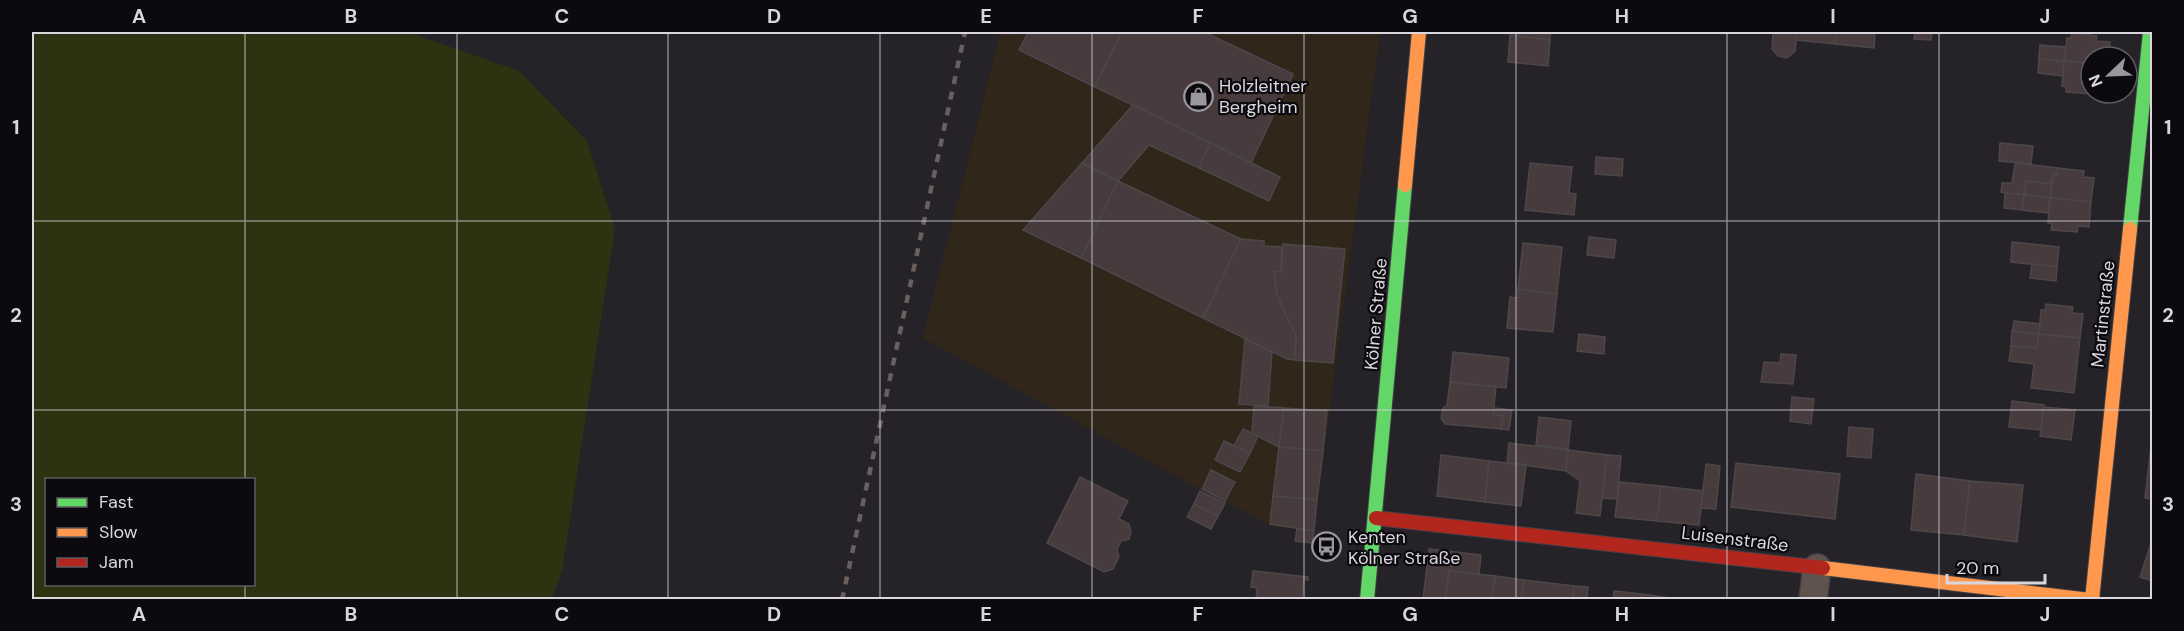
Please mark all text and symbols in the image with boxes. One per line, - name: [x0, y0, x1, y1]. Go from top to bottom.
- text: A: [132, 3, 146, 29]
- text: B: [345, 3, 357, 29]
- text: C: [555, 3, 569, 29]
- text: D: [767, 3, 781, 29]
- text: E: [980, 3, 992, 29]
- text: F: [1192, 3, 1204, 29]
- text: G: [1402, 3, 1418, 29]
- text: H: [1615, 3, 1629, 29]
- text: I: [1830, 3, 1836, 29]
- text: J: [2040, 3, 2050, 29]
- north arrow: [2079, 45, 2139, 105]
- text: N: [2084, 71, 2108, 90]
- place label: Holzleitner Bergheim: [1219, 74, 1307, 119]
- shop icon: Holzleitner Bergheim: [1182, 80, 1214, 112]
- text: 1: [12, 114, 20, 140]
- text: 1: [2164, 114, 2172, 140]
- street label: Kölner Straße: [1359, 257, 1393, 371]
- street label: Martinstraße: [2085, 259, 2121, 369]
- text: 2: [10, 302, 22, 328]
- text: 2: [2162, 302, 2174, 328]
- legend: [45, 478, 255, 586]
- text: Fast: [99, 490, 134, 514]
- text: 3: [10, 491, 22, 517]
- text: 3: [2162, 491, 2174, 517]
- text: Slow: [99, 520, 138, 544]
- street label: Luisenstraße: [1680, 521, 1790, 557]
- place label: Kenten Kölner Straße: [1348, 525, 1460, 570]
- bus stop icon: Kenten Kölner Straße: [1311, 531, 1343, 563]
- scale bar: [1947, 547, 2044, 585]
- text: Jam: [99, 550, 134, 574]
- text: 20 m: [1956, 556, 1999, 580]
- text: A: [132, 601, 146, 627]
- text: B: [345, 601, 357, 627]
- text: C: [555, 601, 569, 627]
- text: D: [767, 601, 781, 627]
- text: E: [980, 601, 992, 627]
- text: F: [1192, 601, 1204, 627]
- text: G: [1402, 601, 1418, 627]
- text: H: [1615, 601, 1629, 627]
- text: I: [1830, 601, 1836, 627]
- text: J: [2040, 601, 2050, 627]

